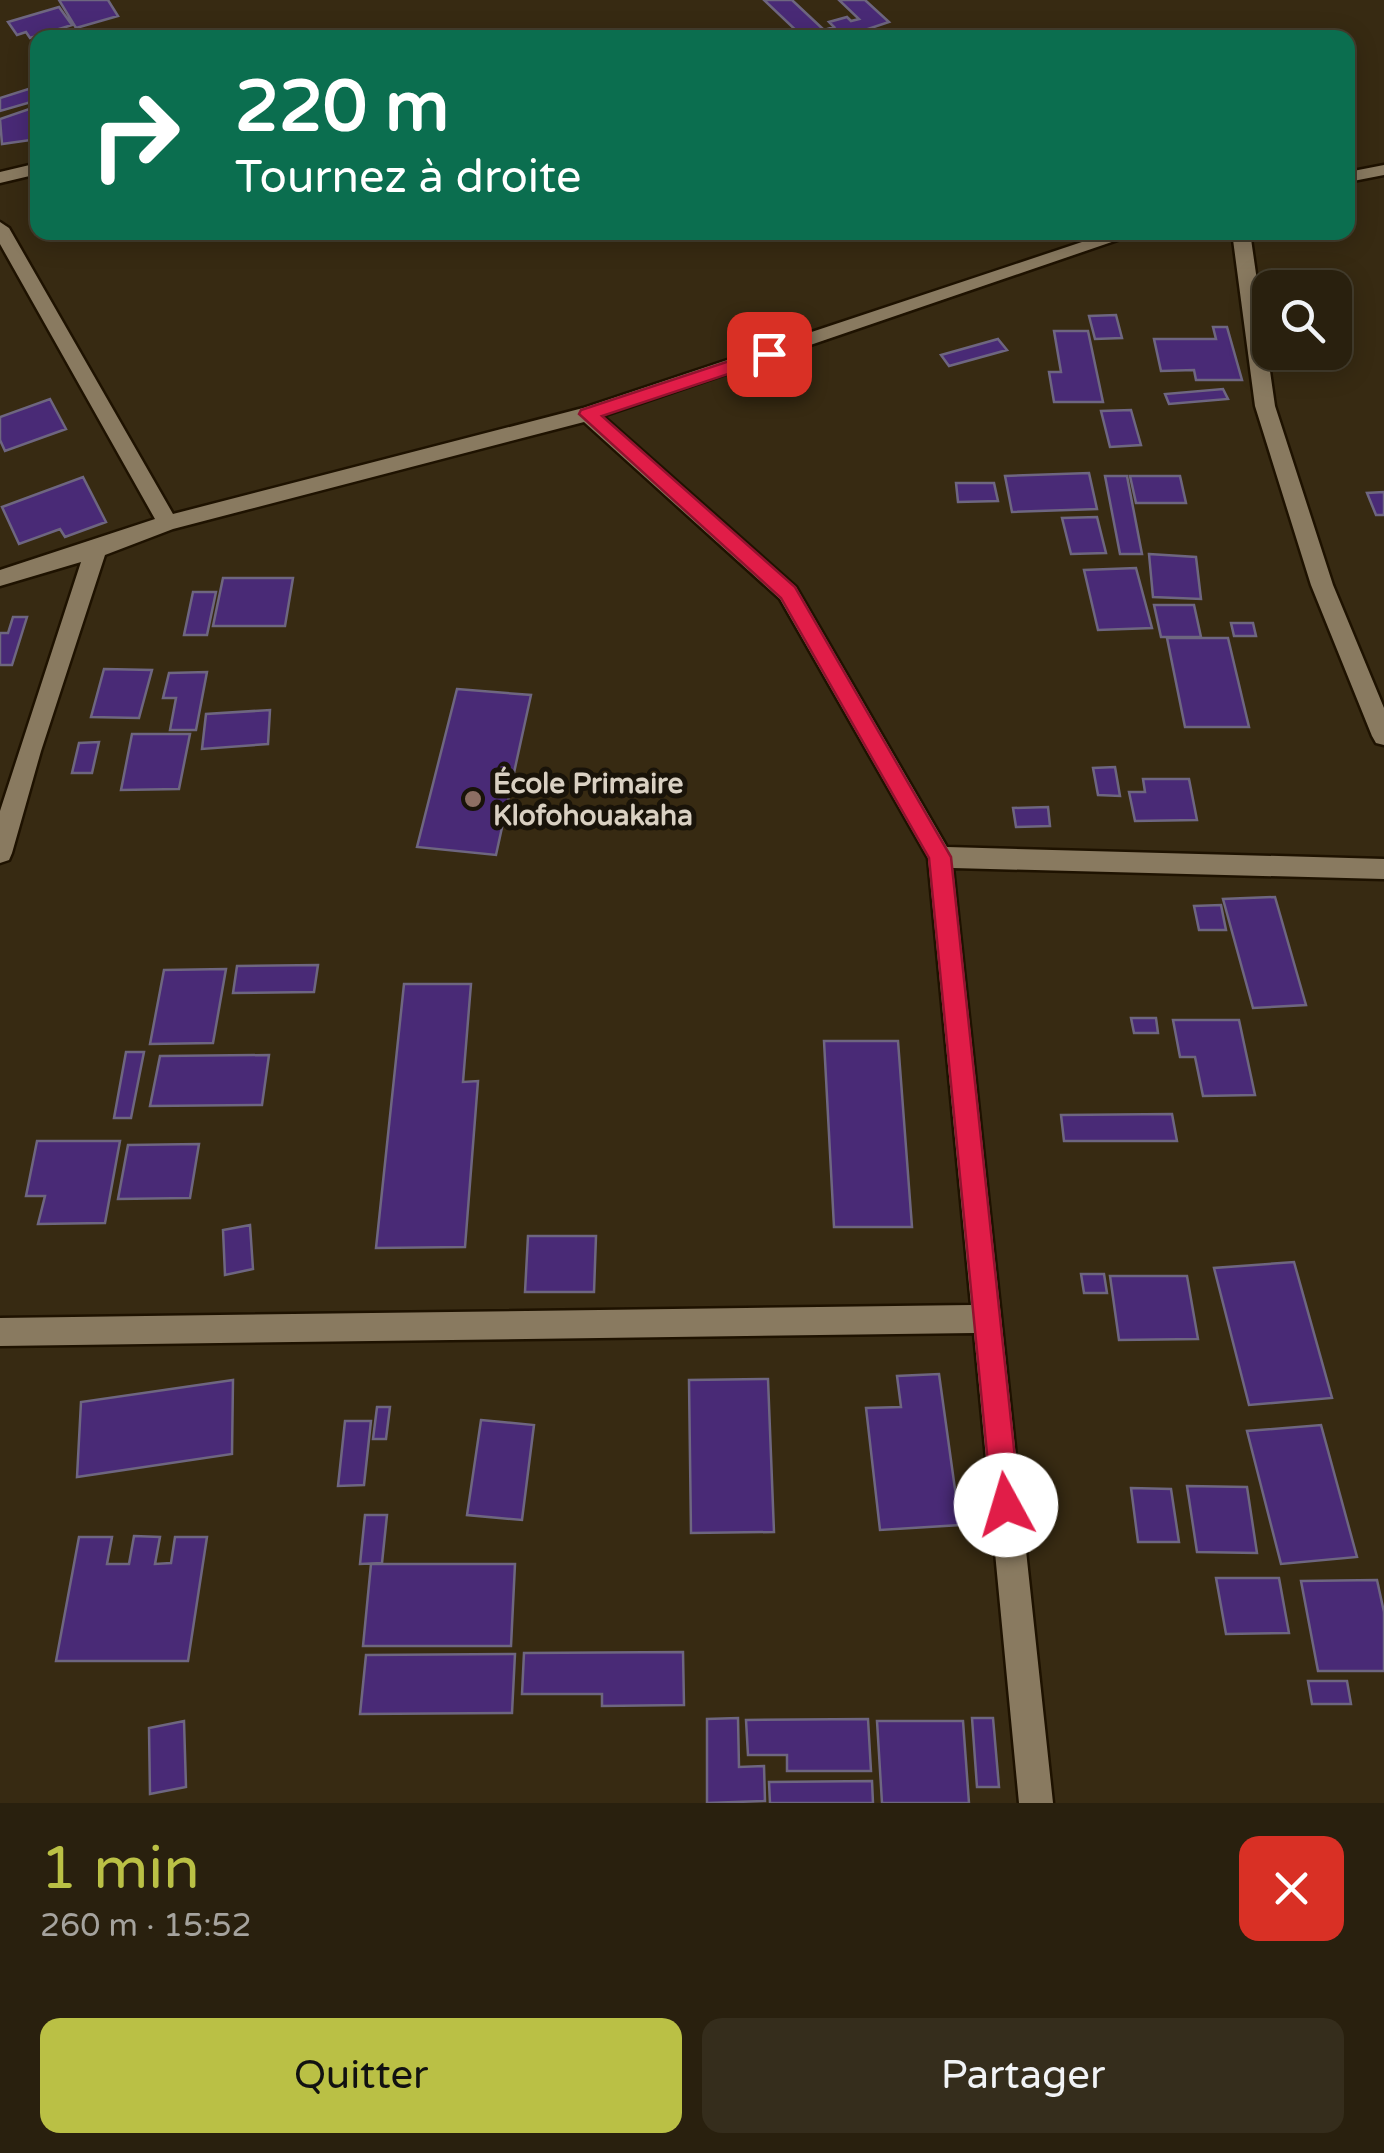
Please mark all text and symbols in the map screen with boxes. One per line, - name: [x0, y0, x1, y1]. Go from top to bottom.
- text: 220 m: [235, 66, 449, 150]
- icon: right: [70, 70, 200, 200]
- text: Tournez à droite: [235, 151, 581, 205]
- map controls: [1252, 270, 1352, 370]
- button: search: [1252, 270, 1352, 370]
- pin: [727, 312, 812, 397]
- icon: arrive: [742, 327, 797, 382]
- place label: École Primaire Klofohouakaha: [493, 766, 693, 833]
- marker: École Primaire Klofohouakaha: [462, 788, 484, 810]
- position arrow: [954, 1453, 1058, 1557]
- text: 1 min: [40, 1833, 200, 1905]
- button: close: [1239, 1836, 1344, 1941]
- text: 260 m · 15:52: [40, 1907, 252, 1945]
- button: Quitter: [40, 2018, 682, 2133]
- button: Partager: [702, 2018, 1344, 2133]

